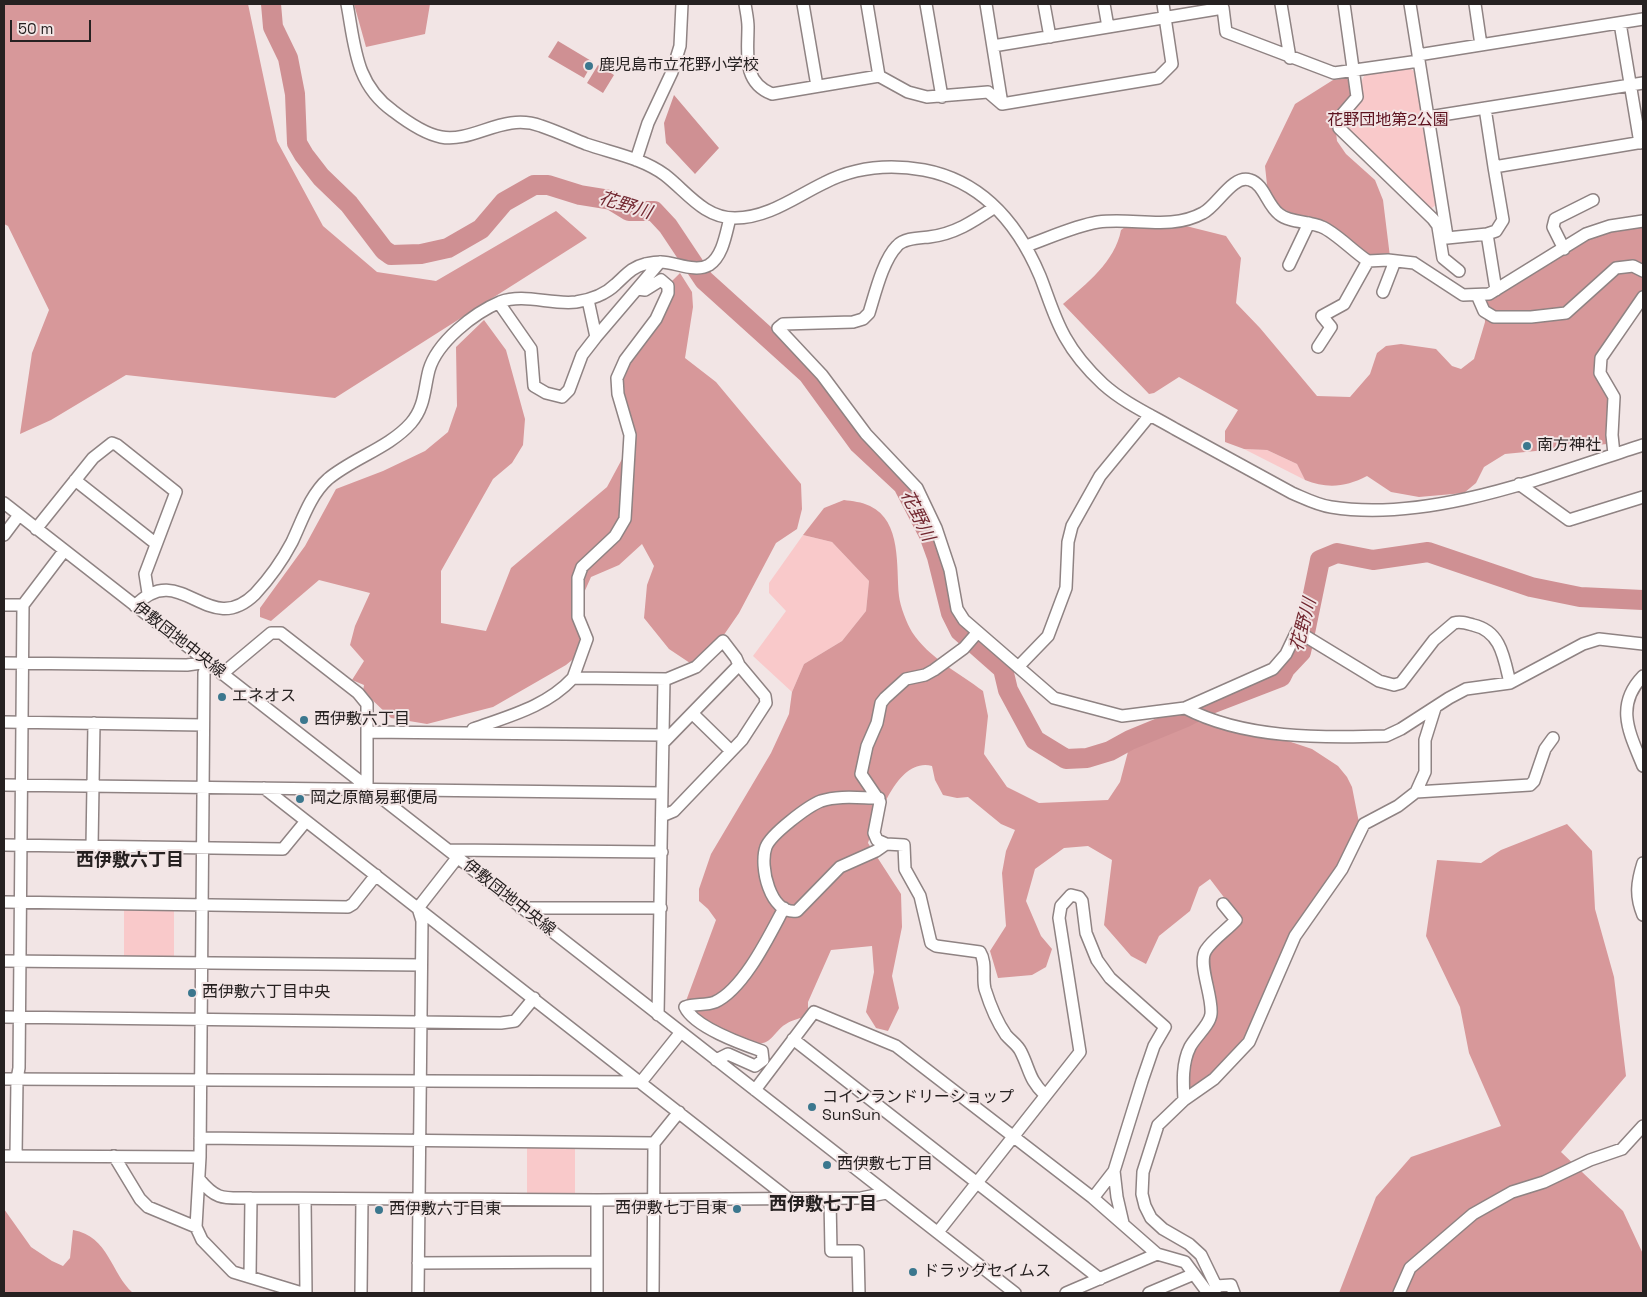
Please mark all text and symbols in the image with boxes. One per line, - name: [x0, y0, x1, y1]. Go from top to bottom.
- scale bar: [12, 10, 94, 42]
- text: 50 m: [18, 19, 53, 38]
- place label: 鹿児島市立花野小学校: [599, 56, 759, 76]
- marker: 鹿児島市立花野小学校: [583, 60, 595, 72]
- park label: 花野団地第2公園: [1327, 111, 1449, 131]
- water label: 花野川: [596, 188, 654, 224]
- place label: 南方神社: [1537, 436, 1601, 456]
- marker: 南方神社: [1521, 440, 1533, 452]
- water label: 花野川: [895, 487, 939, 545]
- water label: 花野川: [1287, 596, 1321, 654]
- street label: 伊敷団地中央線: [129, 598, 229, 682]
- place label: エネオス: [232, 687, 296, 707]
- marker: エネオス: [216, 691, 228, 703]
- place label: 西伊敷六丁目: [314, 710, 410, 730]
- marker: 西伊敷六丁目: [298, 714, 310, 726]
- place label: 岡之原簡易郵便局: [310, 789, 438, 809]
- marker: 岡之原簡易郵便局: [294, 793, 306, 805]
- district label: 西伊敷六丁目: [76, 850, 184, 872]
- street label: 伊敷団地中央線: [459, 856, 559, 940]
- place label: 西伊敷六丁目中央: [202, 983, 330, 1003]
- marker: 西伊敷六丁目中央: [186, 987, 198, 999]
- place label: コインランドリーショップ SunSun: [822, 1088, 1014, 1126]
- marker: コインランドリーショップ SunSun: [806, 1101, 818, 1113]
- place label: 西伊敷七丁目: [837, 1155, 933, 1175]
- marker: 西伊敷七丁目: [821, 1159, 833, 1171]
- district label: 西伊敷七丁目: [769, 1194, 877, 1216]
- place label: 西伊敷七丁目東: [615, 1199, 727, 1219]
- place label: 西伊敷六丁目東: [389, 1200, 501, 1220]
- marker: 西伊敷七丁目東: [731, 1203, 743, 1215]
- marker: 西伊敷六丁目東: [373, 1204, 385, 1216]
- place label: ドラッグセイムス: [923, 1262, 1051, 1282]
- marker: ドラッグセイムス: [907, 1266, 919, 1278]

